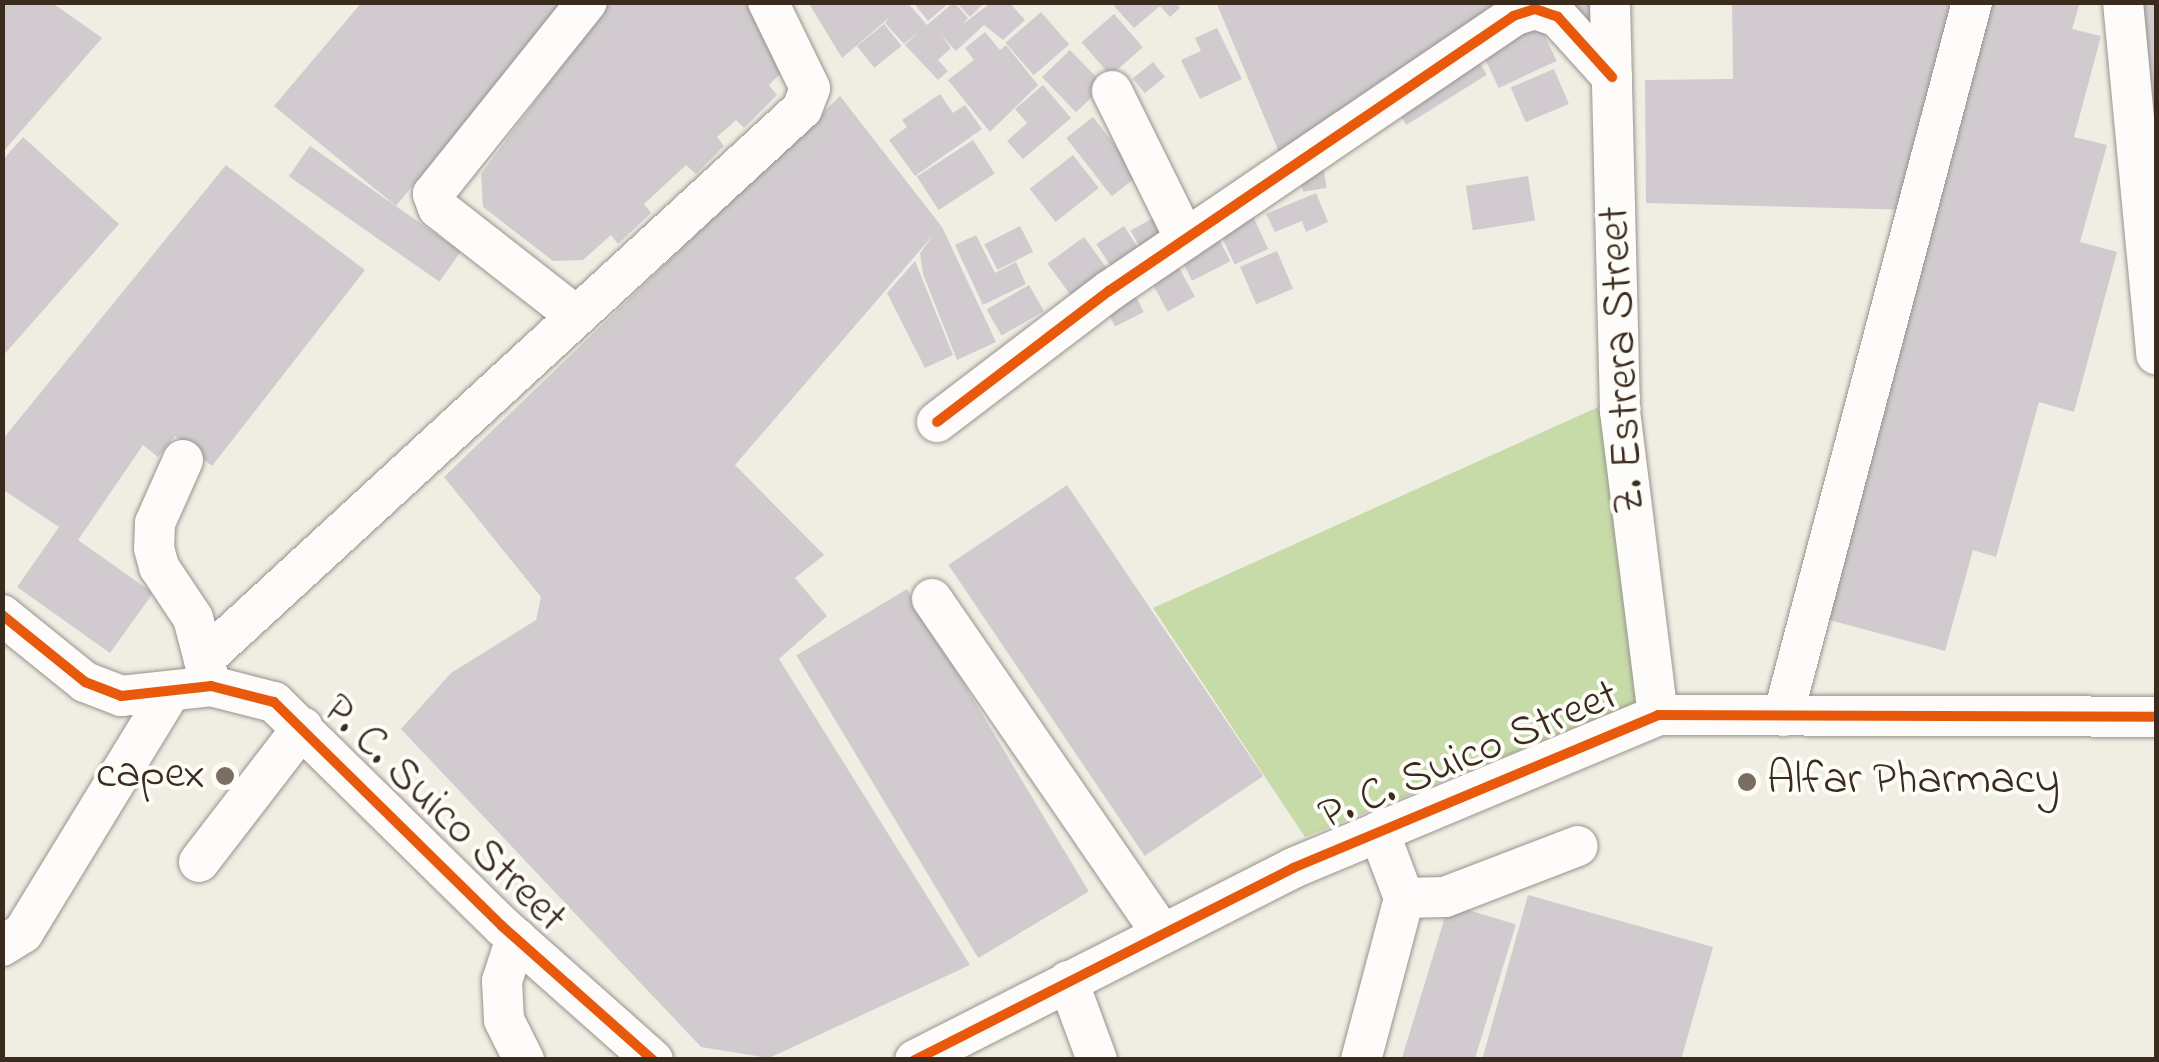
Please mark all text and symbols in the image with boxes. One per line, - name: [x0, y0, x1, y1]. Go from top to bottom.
- street label: Z. Estrera Street: [1589, 205, 1659, 515]
- street label: P. C. Suico Street: [1311, 670, 1627, 844]
- street label: P. C. Suico Street: [309, 685, 577, 945]
- place label: capex: [96, 749, 205, 803]
- place label: Alfar Pharmacy: [1767, 755, 2060, 809]
- marker: capex: [214, 765, 236, 787]
- marker: Alfar Pharmacy: [1736, 771, 1758, 793]

